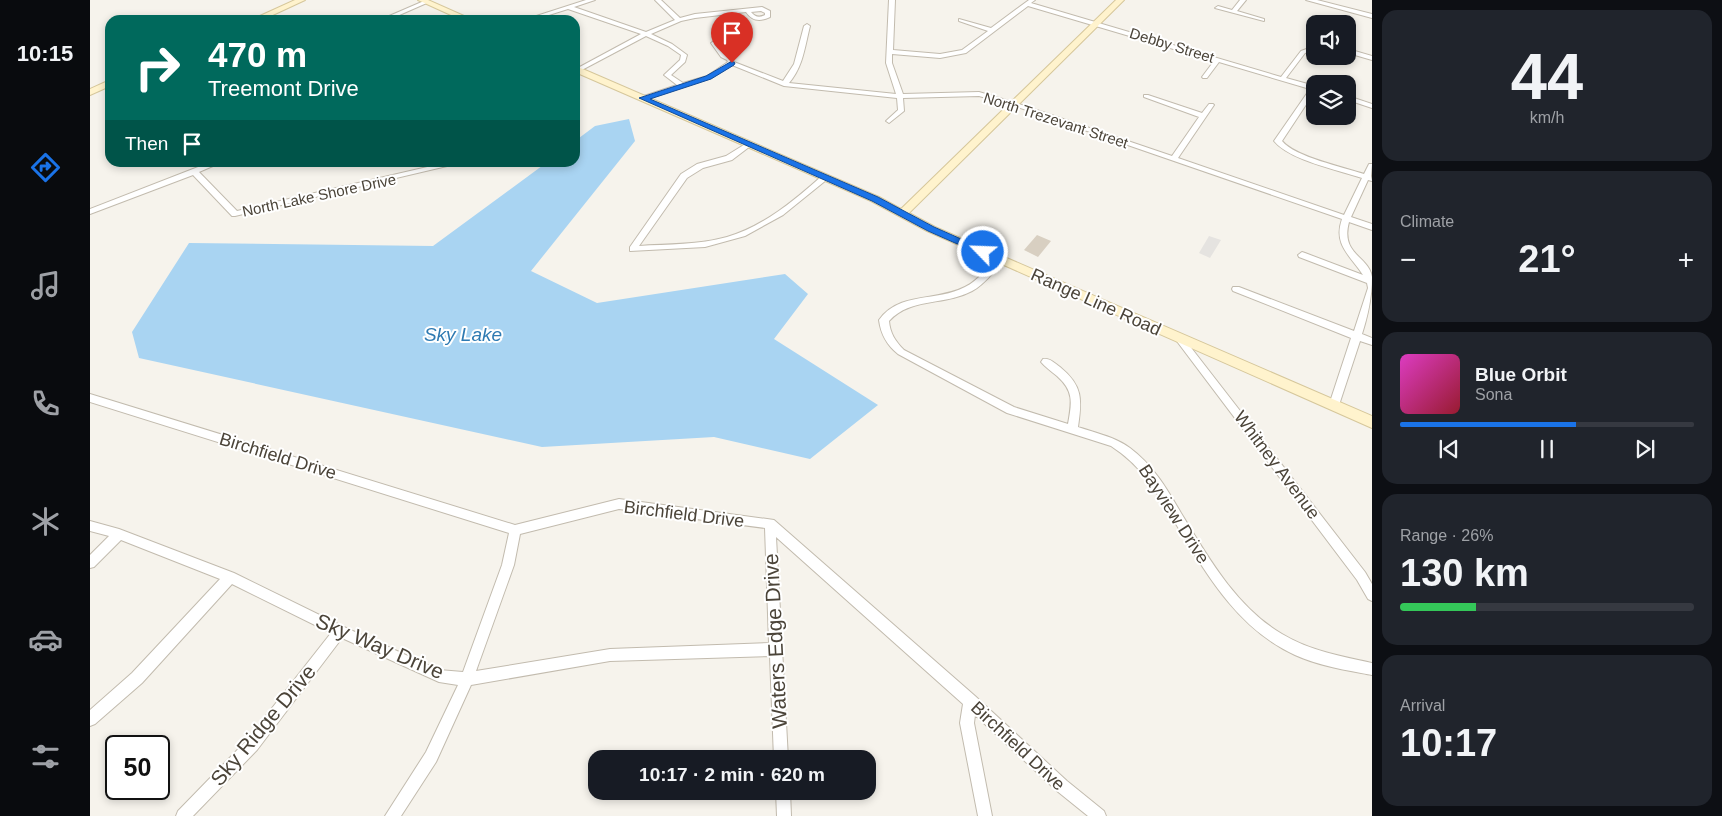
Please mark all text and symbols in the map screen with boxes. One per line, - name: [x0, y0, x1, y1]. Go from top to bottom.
- pin: [711, 12, 753, 63]
- map controls: [1306, 15, 1356, 125]
- button: sound: [1306, 15, 1356, 65]
- icon: arrive: [718, 19, 746, 47]
- street label: Debby Street: [1128, 24, 1217, 66]
- icon: right: [125, 35, 190, 100]
- text: 470 m: [208, 35, 307, 74]
- text: 44: [1511, 40, 1583, 113]
- text: 10:15: [17, 41, 73, 66]
- button: layers: [1306, 75, 1356, 125]
- text: Treemont Drive: [208, 76, 359, 101]
- street label: North Trezevant Street: [982, 89, 1131, 152]
- text: km/h: [1530, 109, 1564, 126]
- icon: arrive: [178, 130, 206, 158]
- text: Then: [125, 133, 168, 154]
- icon: directions: [28, 150, 63, 185]
- street label: North Lake Shore Drive: [241, 170, 397, 220]
- text: Climate: [1400, 213, 1454, 230]
- position arrow: [956, 225, 1008, 277]
- text: 21°: [1518, 238, 1576, 280]
- text: −: [1400, 244, 1416, 275]
- text: +: [1678, 244, 1694, 275]
- street label: Range Line Road: [1028, 264, 1164, 340]
- icon: music: [28, 268, 63, 303]
- water label: Sky Lake: [424, 324, 502, 345]
- text: Blue Orbit: [1475, 364, 1567, 385]
- icon: phone: [28, 386, 63, 421]
- text: Sona: [1475, 386, 1512, 403]
- street label: Whitney Avenue: [1230, 407, 1324, 523]
- street label: Birchfield Drive: [217, 429, 339, 483]
- icon: previous: [1435, 435, 1463, 463]
- icon: pause: [1533, 435, 1561, 463]
- icon: next: [1631, 435, 1659, 463]
- street label: Bayview Drive: [1135, 461, 1213, 567]
- street label: Birchfield Drive: [623, 497, 745, 531]
- icon: climate: [28, 504, 63, 539]
- text: Range · 26%: [1400, 527, 1493, 544]
- text: 130 km: [1400, 552, 1529, 594]
- street label: Waters Edge Drive: [759, 553, 791, 729]
- street label: Sky Way Drive: [312, 609, 448, 683]
- icon: car: [28, 622, 63, 657]
- street label: Sky Ridge Drive: [206, 660, 320, 790]
- street label: Birchfield Drive: [967, 697, 1069, 795]
- text: Arrival: [1400, 697, 1445, 714]
- text: 10:17: [1400, 722, 1497, 764]
- speed limit sign: 50: [105, 735, 170, 800]
- icon: filters: [28, 739, 63, 774]
- text: 10:17 · 2 min · 620 m: [639, 764, 825, 785]

